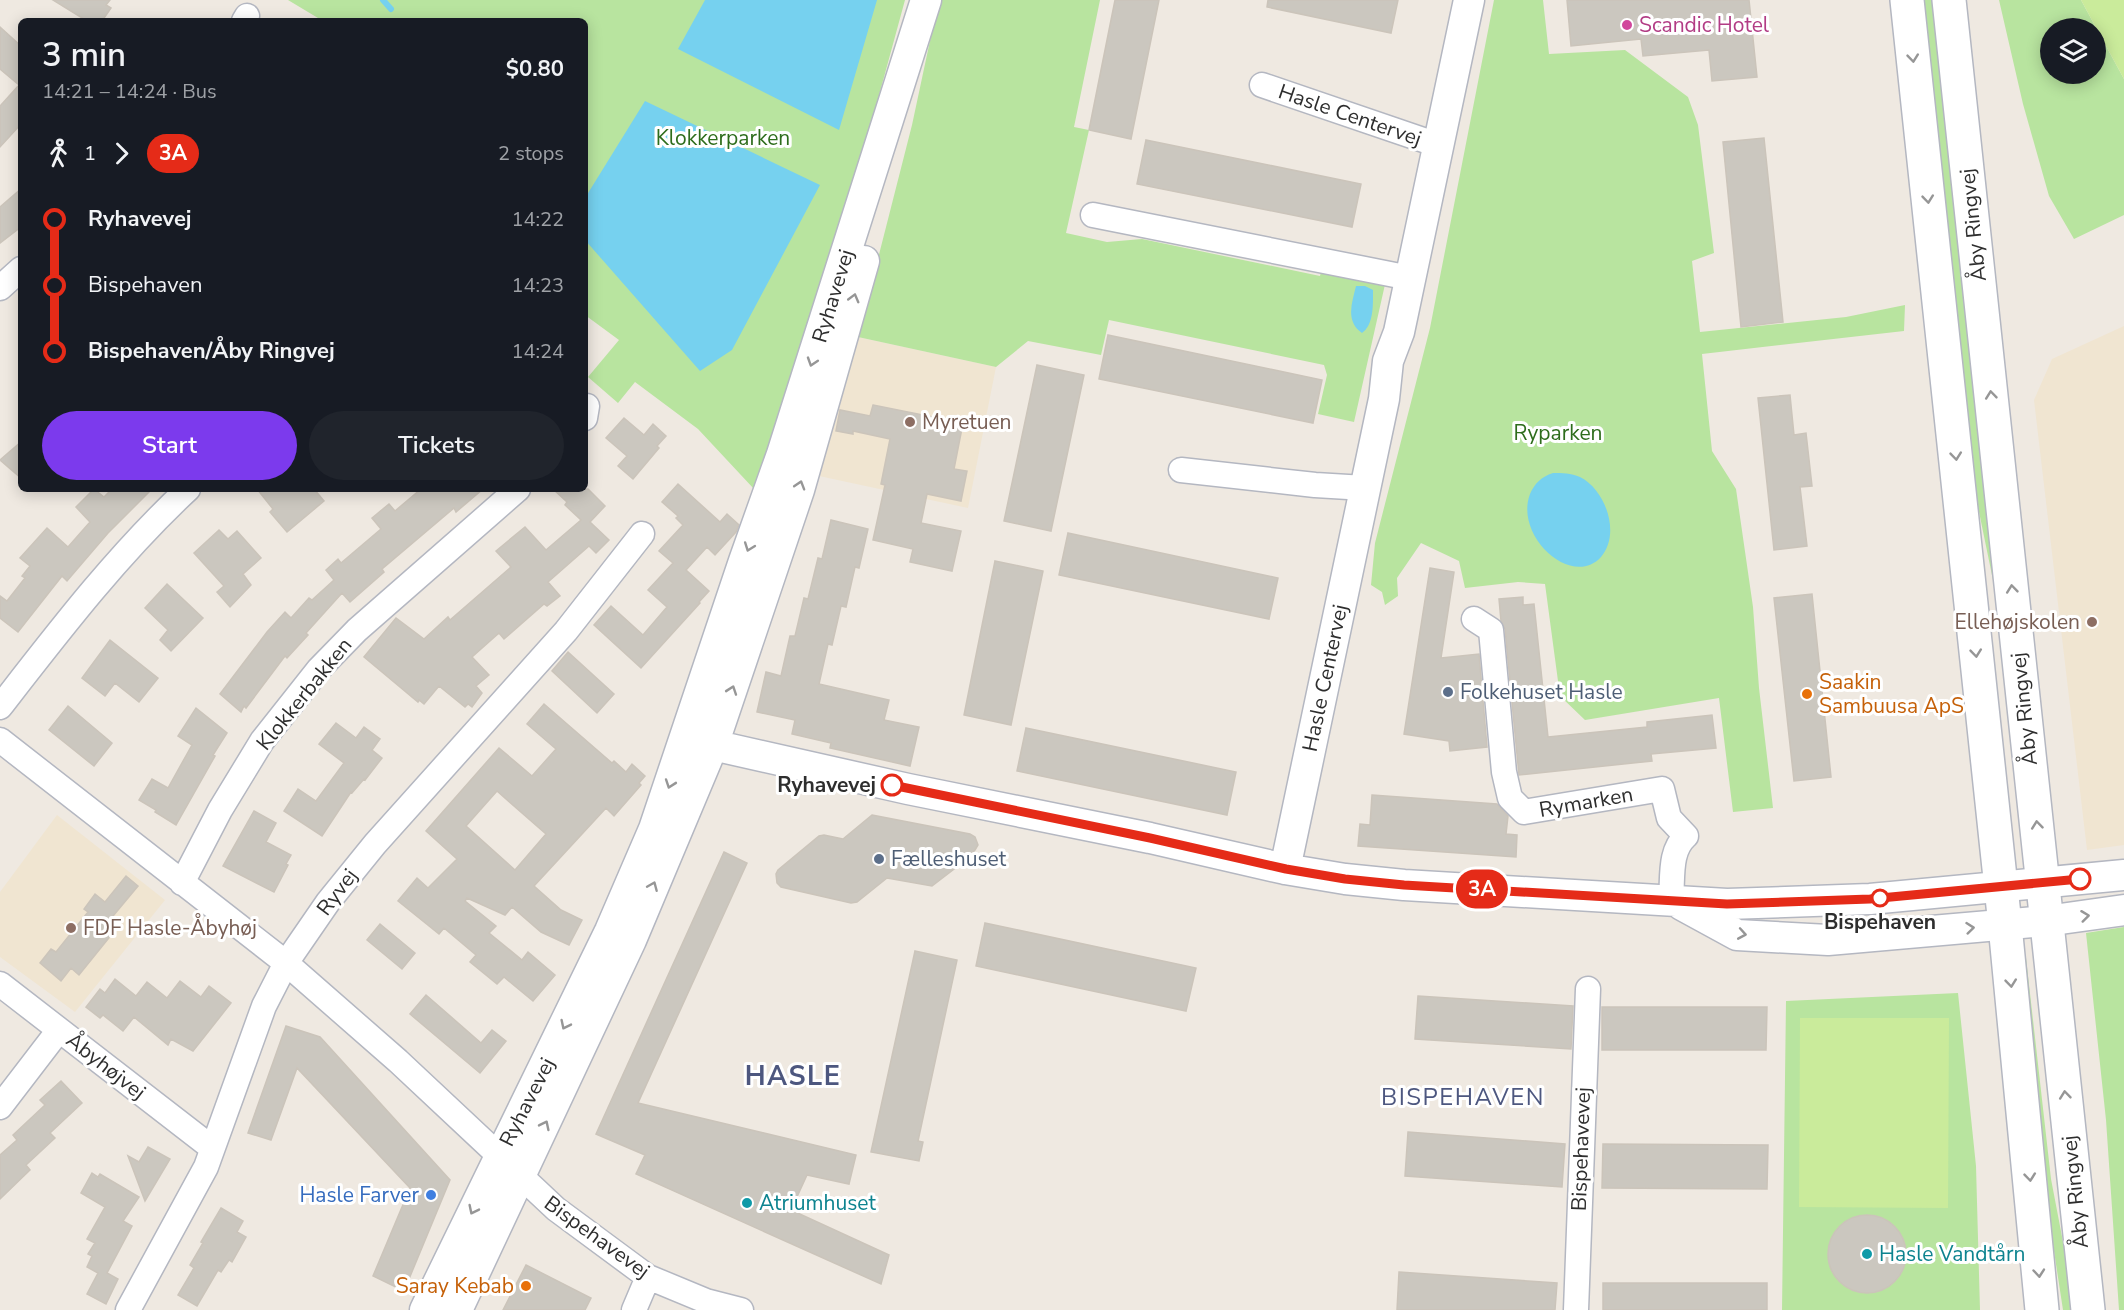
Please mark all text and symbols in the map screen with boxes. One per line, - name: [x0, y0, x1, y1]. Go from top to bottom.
- place label: Scandic Hotel: [1639, 11, 1770, 39]
- marker: Scandic Hotel: [1620, 18, 1634, 32]
- map controls: [2040, 18, 2106, 84]
- button: layers: [2040, 18, 2106, 84]
- text: 3 min: [42, 33, 126, 78]
- text: $0.80: [506, 54, 564, 84]
- one-way arrow: [1906, 54, 1919, 63]
- street label: Hasle Centervej: [1275, 77, 1425, 153]
- text: 14:21 – 14:24 · Bus: [42, 78, 217, 105]
- park label: Klokkerparken: [656, 124, 790, 152]
- icon: walk: [42, 137, 75, 170]
- icon: forward: [105, 137, 138, 170]
- text: 3A: [159, 139, 187, 167]
- text: 1: [84, 140, 96, 167]
- text: 2 stops: [498, 140, 564, 167]
- street label: Åby Ringvej: [1952, 167, 1993, 283]
- one-way arrow: [1921, 194, 1934, 204]
- text: Ryhavevej: [88, 204, 192, 234]
- text: 14:22: [511, 206, 564, 233]
- street label: Ryhavevej: [806, 246, 860, 346]
- text: Bispehaven: [88, 270, 203, 300]
- text: 14:23: [511, 272, 564, 299]
- one-way arrow: [847, 293, 859, 303]
- text: Bispehaven/Åby Ringvej: [88, 336, 335, 366]
- text: 14:24: [511, 338, 564, 365]
- one-way arrow: [806, 356, 819, 367]
- one-way arrow: [1985, 391, 1998, 400]
- place label: Myretuen: [922, 408, 1012, 436]
- button: Start: [42, 411, 297, 480]
- button: Tickets: [309, 411, 564, 480]
- marker: Myretuen: [903, 415, 917, 429]
- park label: Ryparken: [1513, 419, 1603, 447]
- one-way arrow: [1949, 451, 1961, 460]
- one-way arrow: [793, 480, 805, 491]
- one-way arrow: [743, 541, 756, 552]
- one-way arrow: [2006, 585, 2019, 594]
- street label: Hasle Centervej: [1296, 602, 1354, 754]
- place label: Ellehøjskolen: [1954, 608, 2080, 636]
- marker: Ellehøjskolen: [2085, 615, 2099, 629]
- street label: Klokkerbakken: [250, 632, 358, 756]
- one-way arrow: [1970, 648, 1982, 657]
- street label: Åby Ringvej: [2003, 651, 2044, 767]
- place label: Saakin Sambuusa ApS: [1819, 668, 1964, 720]
- place label: Folkehuset Hasle: [1460, 678, 1623, 706]
- one-way arrow: [725, 685, 738, 696]
- marker: Folkehuset Hasle: [1441, 685, 1455, 699]
- marker: Saakin Sambuusa ApS: [1800, 687, 1814, 701]
- place label: Ryhavevej: [777, 771, 876, 799]
- marker: Ryhavevej: [881, 774, 903, 796]
- one-way arrow: [664, 778, 677, 789]
- street label: Rymarken: [1537, 780, 1635, 824]
- one-way arrow: [2031, 820, 2043, 829]
- place label: Fælleshuset: [891, 845, 1007, 873]
- marker: Fælleshuset: [872, 852, 886, 866]
- street label: Ryvej: [310, 863, 364, 921]
- unlabelled marker: [2069, 868, 2091, 890]
- line badge: 3A: [1455, 870, 1509, 908]
- text: 3A: [1468, 875, 1496, 903]
- one-way arrow: [646, 882, 658, 893]
- marker: Bispehaven: [1871, 889, 1889, 907]
- place label: Bispehaven: [1824, 908, 1936, 936]
- one-way arrow: [2081, 910, 2090, 922]
- place label: FDF Hasle-Åbyhøj: [83, 913, 257, 942]
- marker: FDF Hasle-Åbyhøj: [64, 921, 78, 935]
- one-way arrow: [1965, 922, 1974, 935]
- one-way arrow: [1737, 927, 1747, 940]
- one-way arrow: [2004, 978, 2017, 988]
- one-way arrow: [560, 1018, 572, 1029]
- street label: Åbyhøjvej: [61, 1025, 152, 1106]
- street label: Ryhavevej: [493, 1053, 561, 1151]
- district label: HASLE: [745, 1058, 841, 1095]
- district label: BISPEHAVEN: [1381, 1081, 1545, 1113]
- street label: Bispehavevej: [1565, 1087, 1597, 1211]
- one-way arrow: [2059, 1091, 2072, 1100]
- one-way arrow: [537, 1120, 549, 1131]
- street label: Åby Ringvej: [2054, 1134, 2095, 1250]
- one-way arrow: [2023, 1172, 2036, 1182]
- place label: Hasle Farver: [299, 1181, 419, 1209]
- marker: Hasle Farver: [424, 1188, 438, 1202]
- street label: Bispehavevej: [539, 1189, 655, 1285]
- place label: Atriumhuset: [759, 1189, 877, 1217]
- marker: Atriumhuset: [740, 1196, 754, 1210]
- one-way arrow: [469, 1204, 481, 1215]
- place label: Hasle Vandtårn: [1879, 1240, 2025, 1268]
- marker: Hasle Vandtårn: [1860, 1247, 1874, 1261]
- one-way arrow: [2032, 1269, 2045, 1278]
- place label: Saray Kebab: [396, 1272, 514, 1300]
- marker: Saray Kebab: [519, 1279, 533, 1293]

